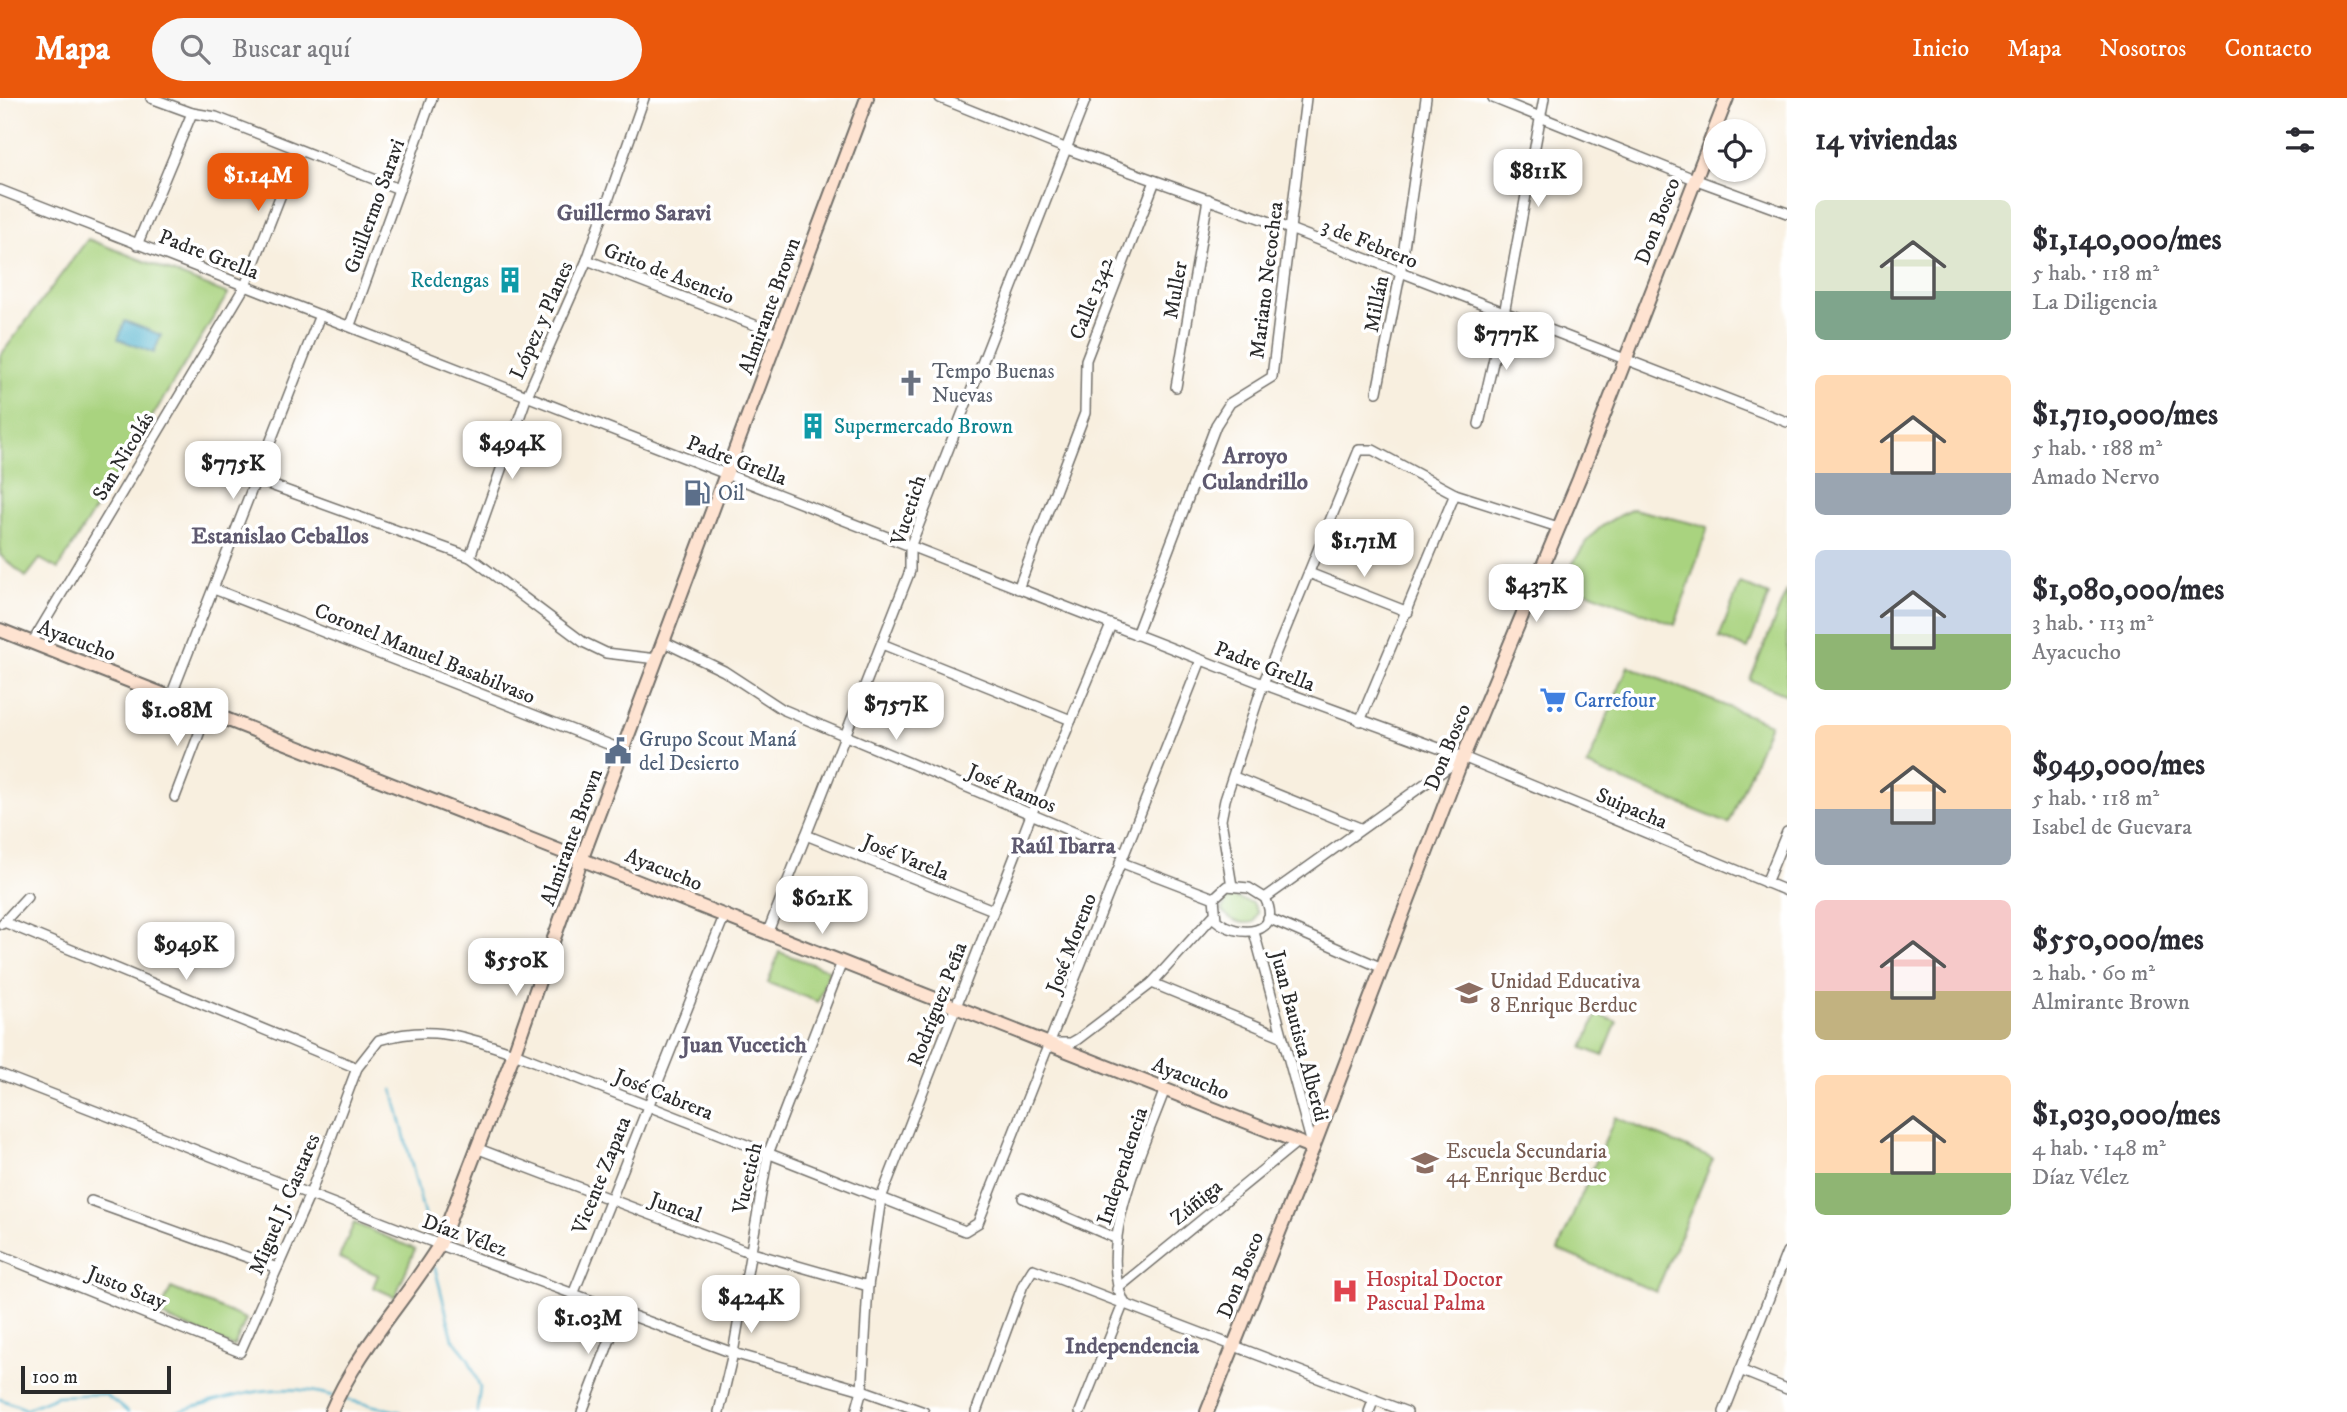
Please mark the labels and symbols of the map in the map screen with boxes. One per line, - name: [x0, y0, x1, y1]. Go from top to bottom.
- street label: Guillermo Saravi: [339, 136, 411, 277]
- pin: $811K: [1489, 150, 1587, 209]
- pin: $1.14M: [201, 153, 315, 213]
- street label: Don Bosco: [1629, 174, 1686, 269]
- district label: Guillermo Saravi: [557, 199, 711, 228]
- street label: Mariano Necochea: [1244, 200, 1290, 360]
- street label: 3 de Febrero: [1318, 213, 1421, 275]
- street label: Padre Grella: [155, 224, 263, 286]
- street label: Almirante Brown: [733, 234, 807, 378]
- street label: Grito de Asencio: [600, 237, 738, 311]
- street label: Calle 1342: [1064, 253, 1120, 343]
- street label: López y Planes: [504, 257, 580, 384]
- street label: Muller: [1158, 259, 1194, 321]
- building icon: Redengas: [495, 265, 525, 295]
- place label: Redengas: [410, 268, 489, 294]
- street label: Millán: [1359, 274, 1395, 335]
- pin: $777K: [1457, 313, 1555, 372]
- place label: Tempo Buenas Nuevas: [932, 359, 1055, 409]
- church icon: Tempo Buenas Nuevas: [896, 368, 926, 398]
- street label: San Nicolás: [87, 407, 160, 506]
- building icon: Supermercado Brown: [798, 411, 828, 441]
- place label: Supermercado Brown: [834, 414, 1013, 440]
- pin: $494K: [463, 422, 561, 481]
- street label: Padre Grella: [683, 430, 791, 492]
- pin: $775K: [184, 442, 282, 501]
- district label: Arroyo Culandrillo: [1202, 442, 1308, 497]
- street label: Vucetich: [885, 472, 932, 550]
- fuel station icon: Oil: [682, 478, 712, 508]
- place label: Oil: [718, 481, 745, 507]
- pin: $1.71M: [1307, 519, 1421, 579]
- district label: Estanislao Ceballos: [191, 522, 369, 551]
- pin: $437K: [1487, 564, 1585, 624]
- street label: Coronel Manuel Basabilvaso: [310, 598, 539, 710]
- street label: Ayacucho: [34, 614, 119, 668]
- street label: Padre Grella: [1211, 636, 1319, 698]
- pin: $757K: [847, 682, 945, 742]
- supermarket icon: Carrefour: [1538, 685, 1568, 715]
- pin: $1.08M: [120, 688, 234, 748]
- place label: Carrefour: [1574, 688, 1656, 714]
- street label: Don Bosco: [1419, 700, 1477, 794]
- place label: Grupo Scout Maná del Desierto: [639, 727, 797, 777]
- public building icon: Grupo Scout Maná del Desierto: [603, 736, 633, 766]
- street label: José Ramos: [961, 758, 1060, 819]
- street label: Almirante Brown: [535, 765, 609, 909]
- street label: Suipacha: [1592, 782, 1671, 836]
- street label: José Varela: [857, 828, 953, 887]
- district label: Raúl Ibarra: [1011, 832, 1117, 861]
- street label: Ayacucho: [621, 843, 706, 897]
- pin: $621K: [773, 876, 871, 936]
- street label: José Moreno: [1040, 890, 1103, 999]
- pin: $949K: [137, 922, 235, 982]
- street label: Rodríguez Peña: [902, 938, 974, 1070]
- pin: $550K: [467, 939, 565, 998]
- street label: Juan Bautista Alberdi: [1263, 946, 1334, 1125]
- place label: Unidad Educativa 8 Enrique Berduc: [1490, 969, 1640, 1019]
- school or university icon: Unidad Educativa 8 Enrique Berduc: [1454, 978, 1484, 1008]
- district label: Juan Vucetich: [678, 1031, 808, 1060]
- street label: Ayacucho: [1148, 1052, 1233, 1106]
- street label: José Cabrera: [609, 1063, 717, 1127]
- street label: Independencia: [1092, 1104, 1154, 1229]
- street label: Vicente Zapata: [566, 1113, 637, 1239]
- street label: Miguel J. Castares: [243, 1130, 326, 1279]
- place label: Escuela Secundaria 44 Enrique Berduc: [1446, 1139, 1607, 1189]
- street label: Vucetich: [727, 1140, 769, 1217]
- school or university icon: Escuela Secundaria 44 Enrique Berduc: [1410, 1148, 1440, 1178]
- street label: Zúñiga: [1165, 1174, 1228, 1231]
- street label: Juncal: [644, 1186, 706, 1230]
- street label: Díaz Vélez: [419, 1209, 511, 1263]
- street label: Don Bosco: [1212, 1228, 1270, 1322]
- street label: Justo Stay: [81, 1260, 171, 1316]
- place label: Hospital Doctor Pascual Palma: [1366, 1267, 1503, 1317]
- pin: $424K: [702, 1276, 800, 1335]
- hospital icon: Hospital Doctor Pascual Palma: [1330, 1276, 1360, 1306]
- pin: $1.03M: [531, 1296, 645, 1356]
- district label: Independencia: [1065, 1332, 1200, 1361]
- scale bar: [21, 1363, 172, 1395]

